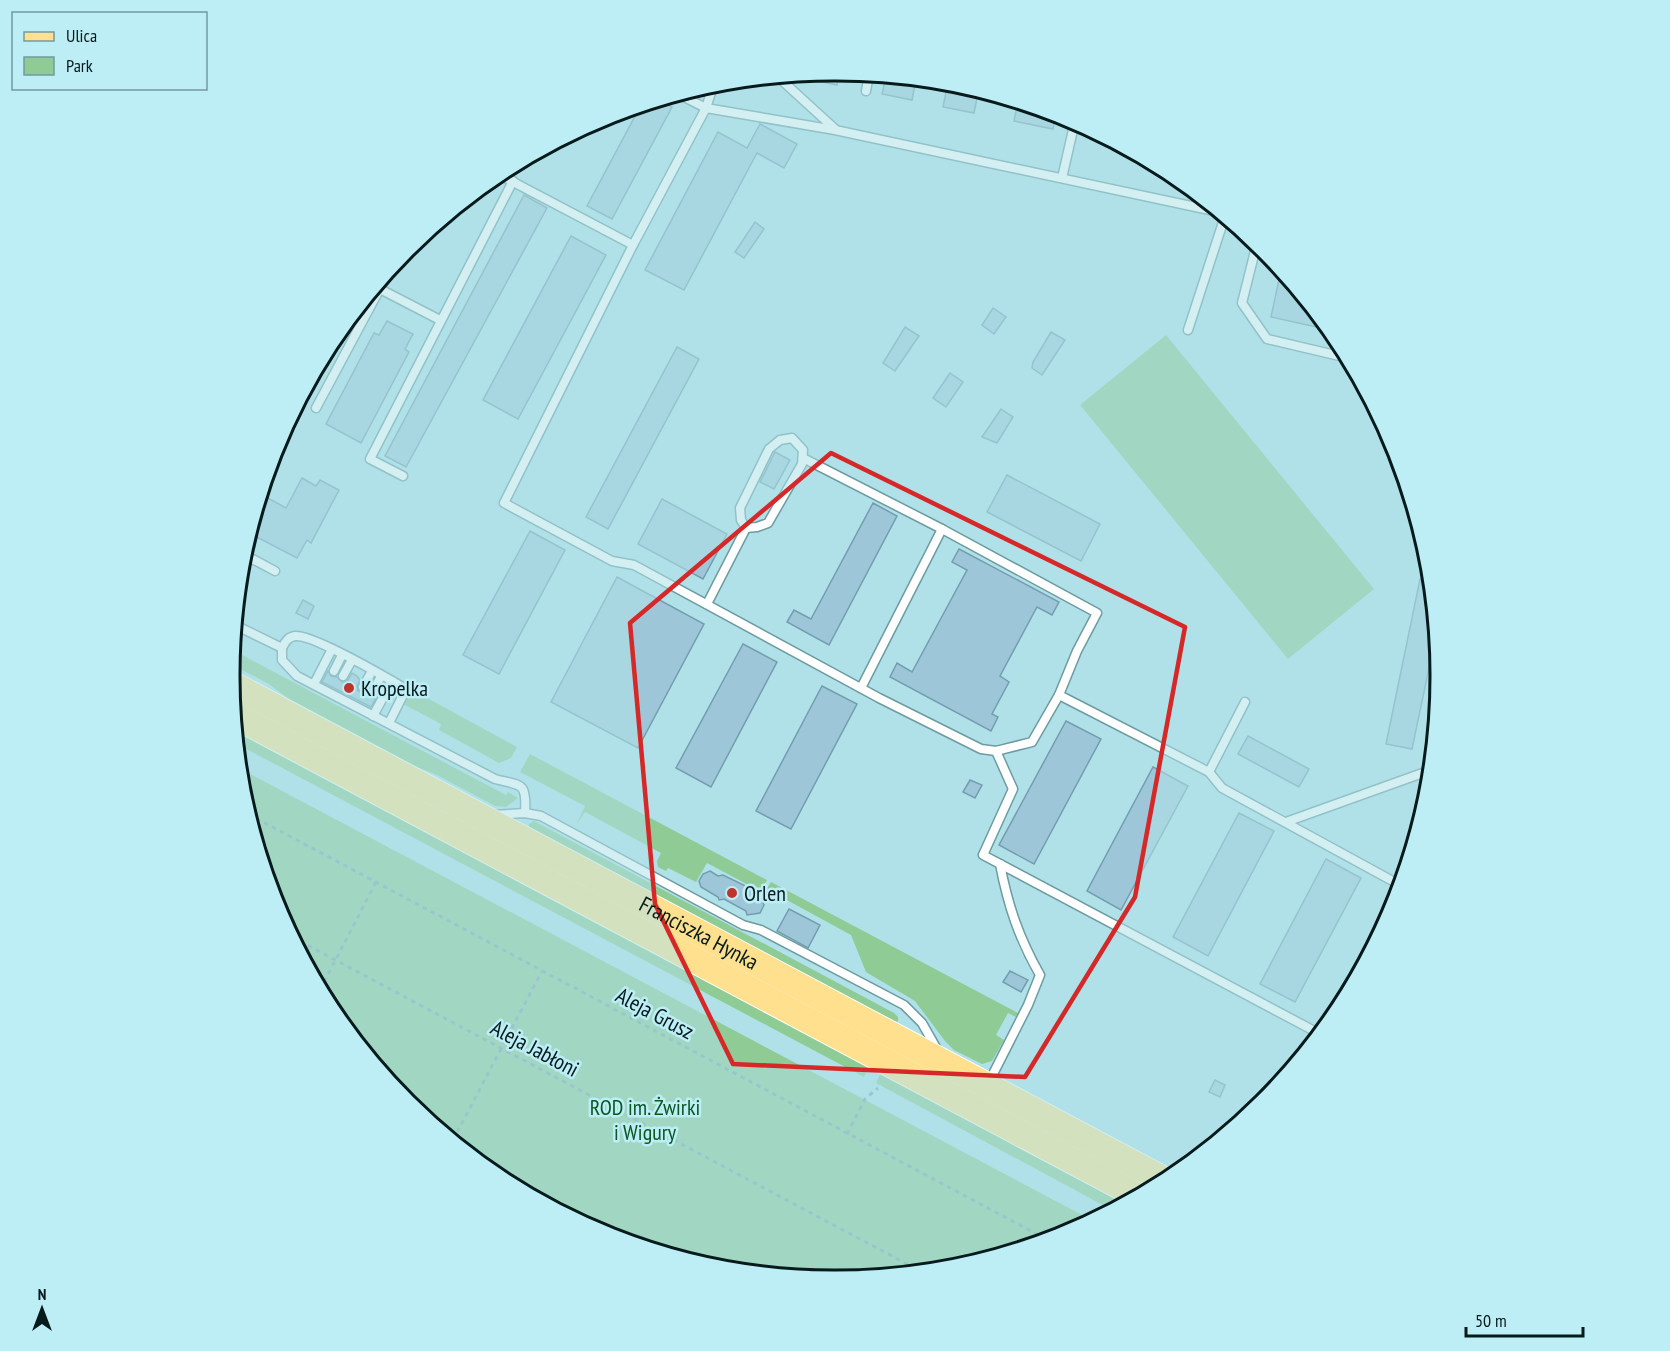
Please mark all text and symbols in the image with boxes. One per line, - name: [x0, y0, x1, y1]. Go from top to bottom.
- legend: [12, 12, 207, 90]
- text: Ulica: [66, 24, 97, 47]
- text: Park: [66, 54, 93, 77]
- place label: Kropelka: [361, 674, 428, 702]
- marker: Kropelka: [342, 681, 356, 695]
- place label: Orlen: [744, 879, 786, 907]
- marker: Orlen: [725, 886, 739, 900]
- street label: Franciszka Hynka: [635, 890, 763, 976]
- street label: Aleja Grusz: [611, 981, 699, 1045]
- street label: Aleja Jabłoni: [486, 1013, 584, 1083]
- park label: ROD im. Żwirki i Wigury: [590, 1093, 700, 1146]
- north arrow: [12, 1279, 72, 1339]
- text: N: [38, 1284, 46, 1304]
- scale bar: [1466, 1300, 1583, 1338]
- text: 50 m: [1475, 1309, 1507, 1332]

